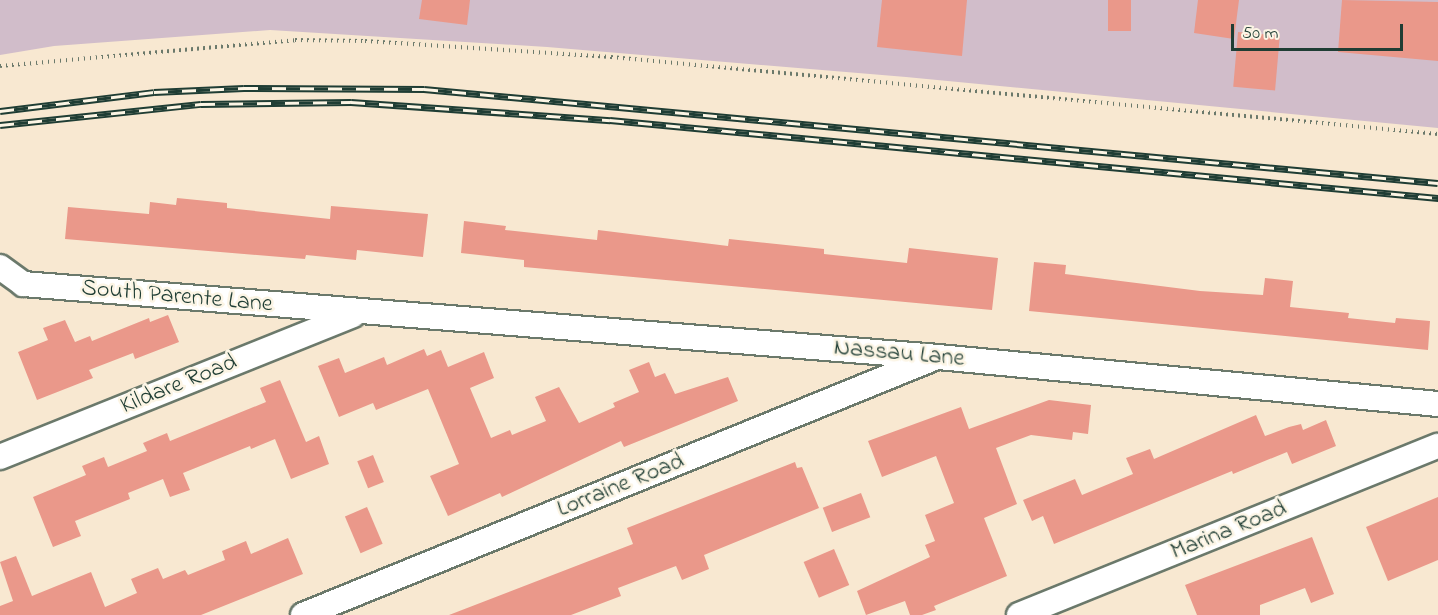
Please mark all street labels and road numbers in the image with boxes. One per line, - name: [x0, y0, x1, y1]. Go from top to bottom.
- street label: South Parente Lane: [80, 274, 274, 320]
- street label: Nassau Lane: [833, 334, 965, 374]
- street label: Kildare Road: [117, 349, 241, 421]
- street label: Lorraine Road: [553, 447, 689, 525]
- street label: Marina Road: [1167, 495, 1291, 567]

